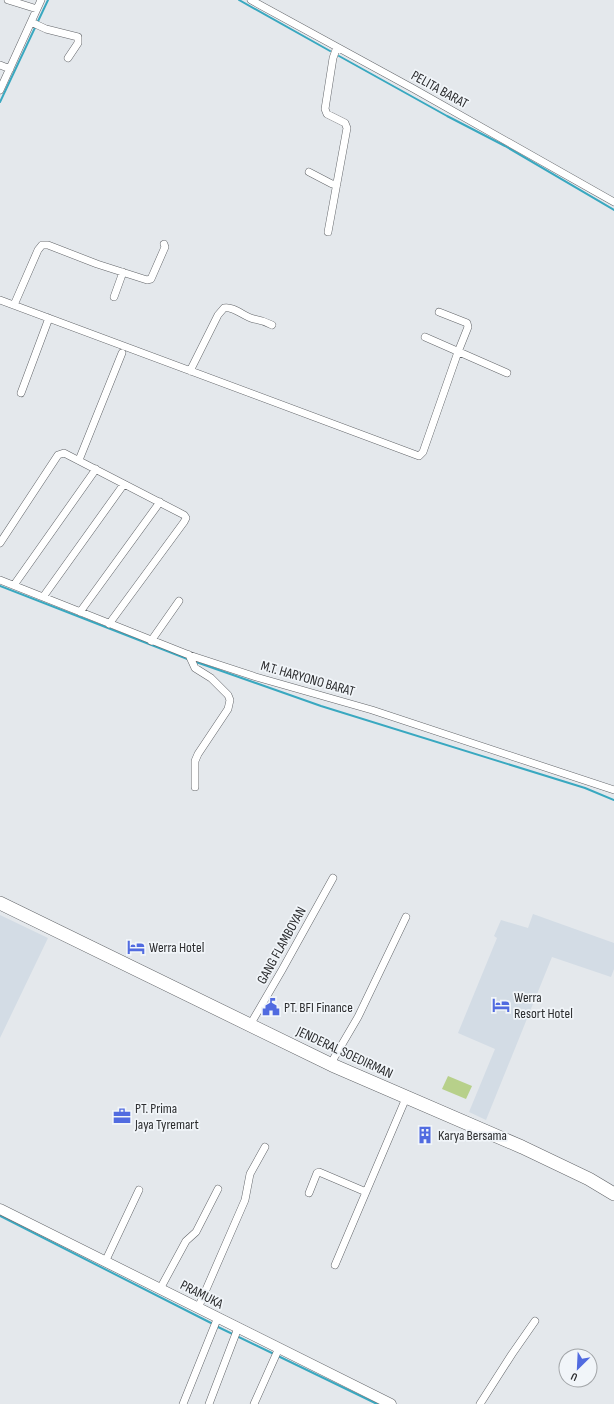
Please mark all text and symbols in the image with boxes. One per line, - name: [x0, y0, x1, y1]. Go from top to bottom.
- street label: PELITA BARAT: [408, 67, 472, 112]
- street label: M.T. HARYONO BARAT: [259, 657, 357, 700]
- street label: GANG FLAMBOYAN: [253, 904, 310, 987]
- hotel icon: Werra Hotel: [126, 937, 146, 957]
- place label: Werra Hotel: [149, 939, 204, 956]
- place label: Werra Resort Hotel: [514, 989, 573, 1022]
- hotel icon: Werra Resort Hotel: [491, 995, 511, 1015]
- public building icon: PT. BFI Finance: [261, 997, 281, 1017]
- place label: PT. BFI Finance: [284, 999, 353, 1016]
- street label: JENDERAL SOEDIRMAN: [293, 1022, 396, 1082]
- place label: PT. Prima Jaya Tyremart: [134, 1100, 199, 1133]
- office icon: PT. Prima Jaya Tyremart: [112, 1106, 132, 1126]
- building icon: Karya Bersama: [415, 1125, 435, 1145]
- place label: Karya Bersama: [438, 1127, 507, 1144]
- street label: PRAMUKA: [177, 1276, 227, 1313]
- north arrow: [558, 1348, 598, 1388]
- text: U: [569, 1369, 579, 1384]

